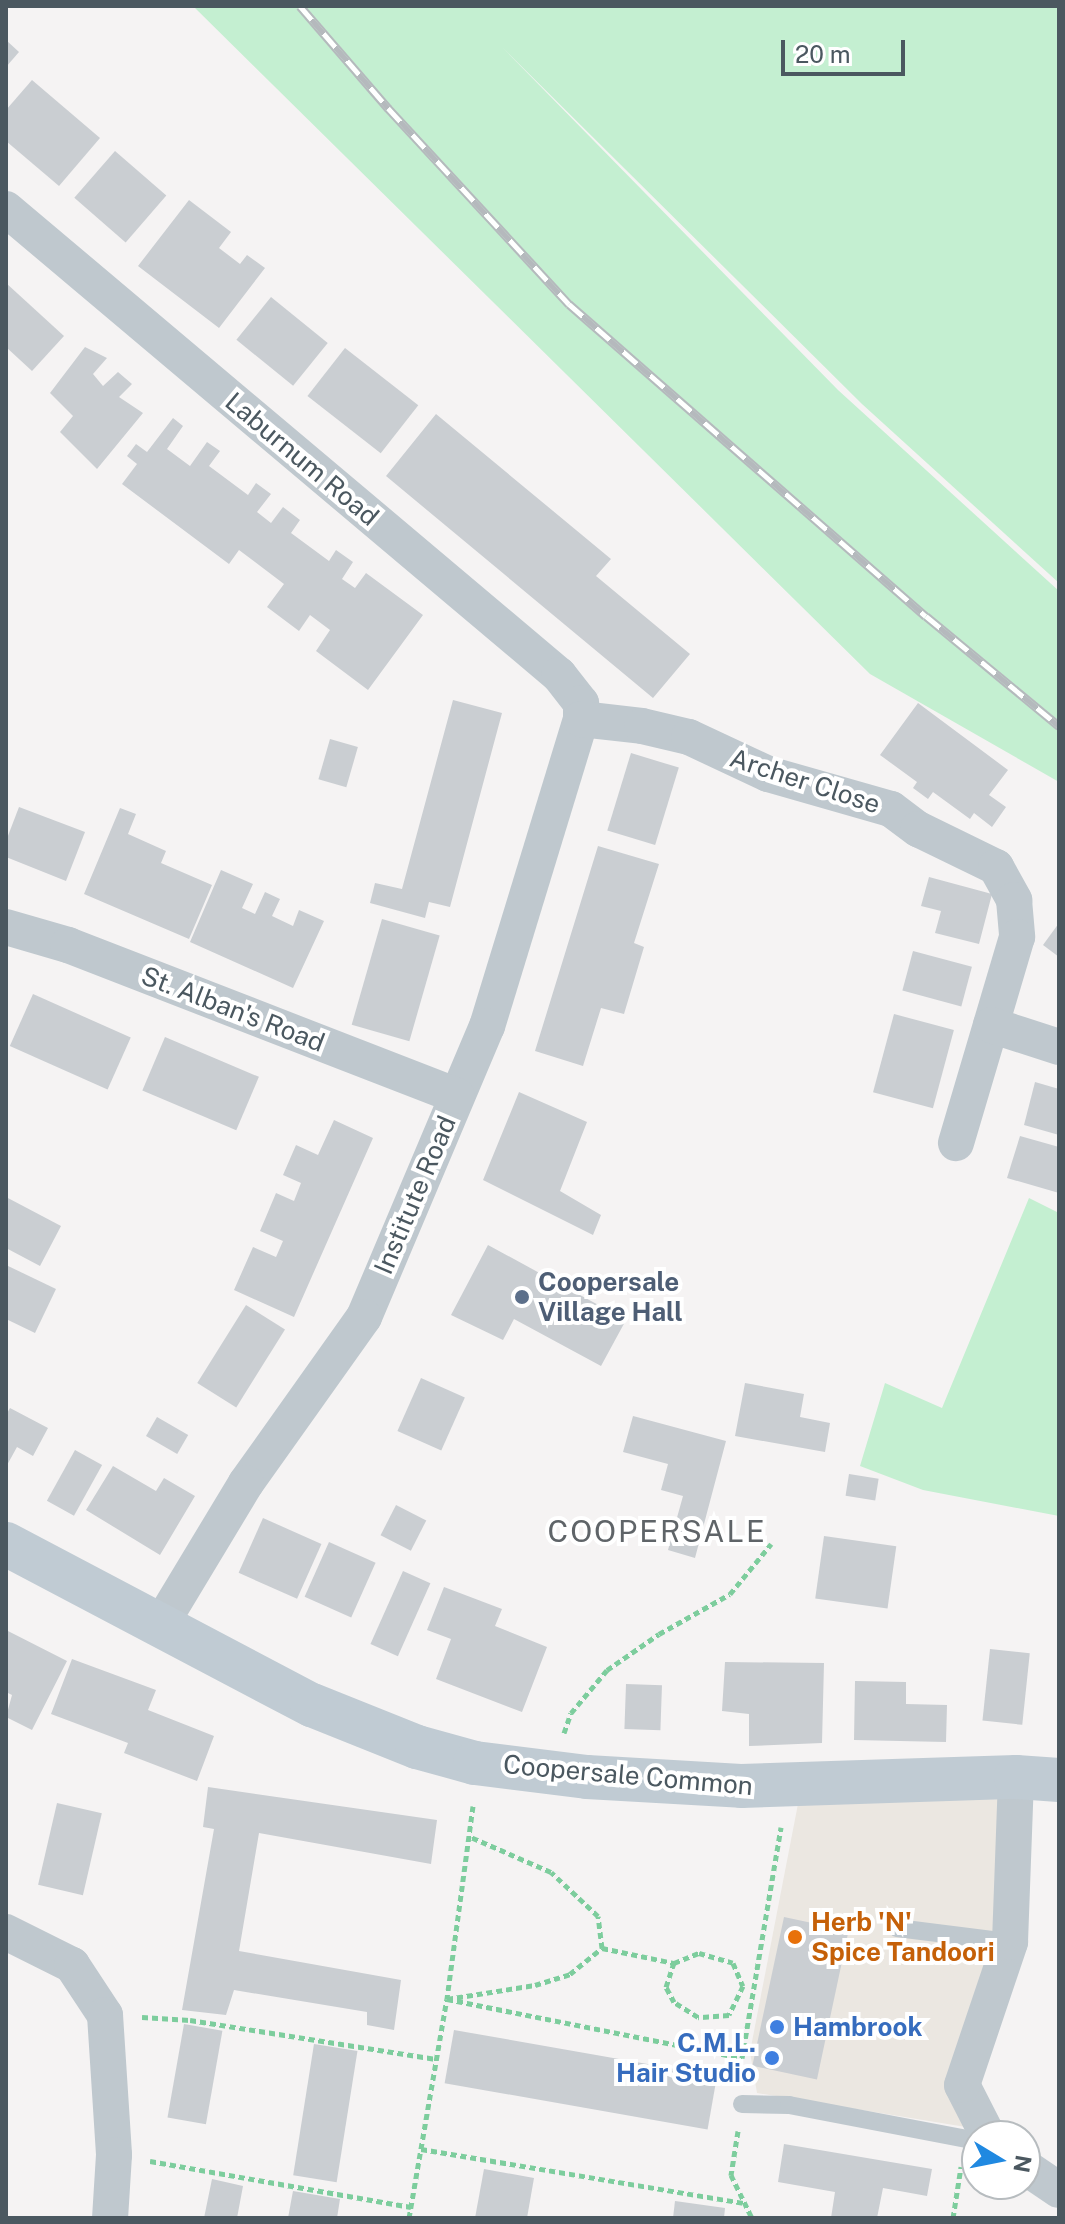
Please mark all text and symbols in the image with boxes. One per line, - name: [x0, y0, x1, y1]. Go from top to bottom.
- scale bar: [785, 24, 909, 74]
- text: 20 m: [795, 40, 851, 68]
- street label: Laburnum Road: [219, 386, 385, 532]
- street label: Archer Close: [726, 742, 884, 820]
- street label: St. Alban's Road: [137, 960, 329, 1058]
- street label: Institute Road: [368, 1111, 462, 1279]
- place label: Coopersale Village Hall: [538, 1266, 683, 1328]
- marker: Coopersale Village Hall: [513, 1288, 531, 1306]
- district label: COOPERSALE: [547, 1513, 767, 1549]
- street label: Coopersale Common: [502, 1749, 754, 1801]
- place label: Herb 'N' Spice Tandoori: [811, 1906, 995, 1968]
- marker: Herb 'N' Spice Tandoori: [786, 1928, 804, 1946]
- place label: Hambrook: [793, 2011, 922, 2043]
- marker: Hambrook: [768, 2018, 786, 2036]
- place label: C.M.L. Hair Studio: [616, 2027, 756, 2088]
- marker: C.M.L. Hair Studio: [763, 2049, 781, 2067]
- north arrow: [961, 2120, 1041, 2200]
- text: N: [1008, 2153, 1037, 2175]

